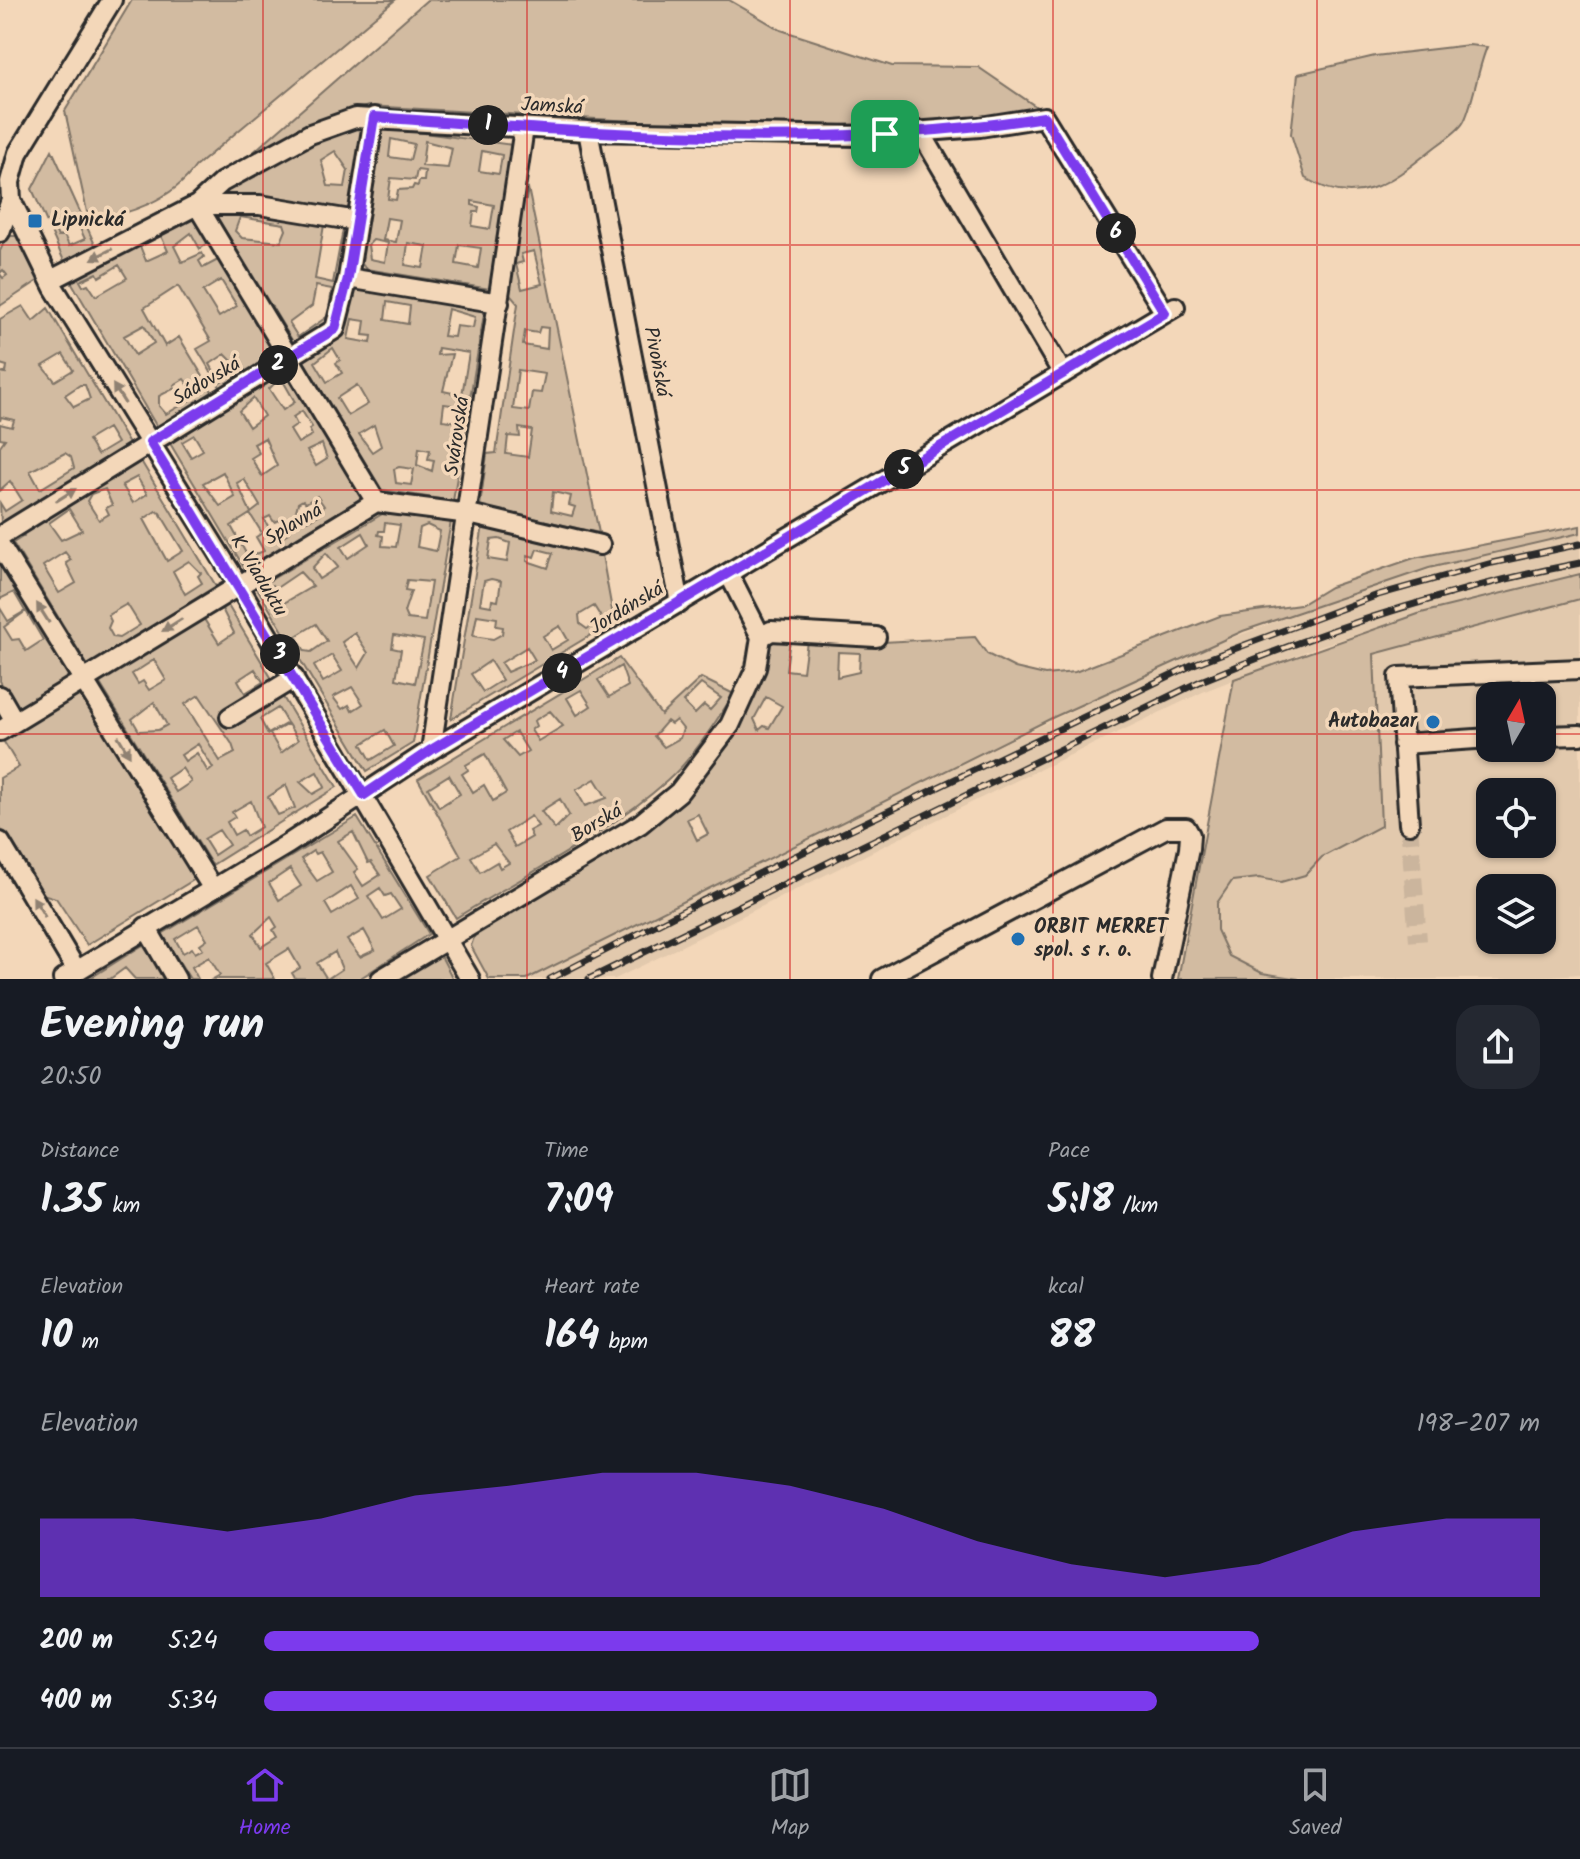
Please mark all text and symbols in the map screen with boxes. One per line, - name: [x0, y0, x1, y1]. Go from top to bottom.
- street label: Jamská: [520, 89, 585, 125]
- pin: [851, 100, 919, 168]
- pin: 1: [468, 105, 508, 145]
- text: 1: [485, 107, 491, 142]
- icon: arrive: [863, 112, 907, 156]
- place label: Lipnická: [51, 205, 127, 237]
- marker: Lipnická: [26, 212, 44, 230]
- pin: 6: [1096, 213, 1136, 253]
- text: 6: [1110, 215, 1122, 250]
- one-way arrow: [91, 247, 114, 260]
- street label: Pivoňská: [634, 324, 679, 401]
- pin: 2: [258, 345, 298, 385]
- text: 2: [272, 347, 284, 382]
- street label: Sádovská: [167, 348, 249, 415]
- one-way arrow: [113, 383, 127, 405]
- street label: Svárovská: [437, 393, 480, 478]
- pin: 5: [884, 449, 924, 489]
- text: 5: [898, 451, 910, 486]
- one-way arrow: [55, 488, 77, 502]
- street label: Splavná: [259, 494, 331, 555]
- street label: K Viaduktu: [221, 529, 295, 624]
- street label: Jordánská: [583, 573, 672, 644]
- one-way arrow: [36, 602, 50, 624]
- one-way arrow: [161, 618, 183, 632]
- pin: 3: [260, 634, 300, 674]
- text: 3: [274, 636, 286, 671]
- pin: 4: [542, 653, 582, 693]
- text: 4: [556, 655, 568, 690]
- north arrow: [1476, 682, 1556, 762]
- map controls: [1476, 682, 1556, 954]
- place label: Autobazar: [1328, 706, 1418, 738]
- marker: Autobazar: [1424, 713, 1442, 731]
- one-way arrow: [117, 735, 131, 757]
- button: locate: [1476, 778, 1556, 858]
- street label: Borská: [565, 795, 630, 852]
- button: layers: [1476, 874, 1556, 954]
- one-way arrow: [32, 895, 46, 918]
- place label: ORBIT MERRET spol. s r. o.: [1034, 912, 1170, 967]
- marker: ORBIT MERRET spol. s r. o.: [1009, 930, 1027, 948]
- text: Evening run: [40, 991, 264, 1061]
- button: share: [1456, 1005, 1540, 1089]
- text: 20:50: [40, 1056, 101, 1098]
- text: Distance: [40, 1134, 119, 1169]
- text: Time: [544, 1134, 588, 1169]
- text: Pace: [1048, 1134, 1090, 1169]
- text: 1.35: [40, 1169, 104, 1233]
- text: 7:09: [544, 1169, 613, 1233]
- text: 5:18: [1048, 1169, 1114, 1233]
- text: km: [104, 1189, 140, 1224]
- text: /km: [1114, 1189, 1158, 1224]
- text: Elevation: [40, 1270, 123, 1305]
- text: Heart rate: [544, 1270, 640, 1305]
- text: kcal: [1048, 1270, 1084, 1305]
- text: 10: [40, 1305, 73, 1369]
- text: 164: [544, 1305, 600, 1369]
- text: 88: [1048, 1305, 1095, 1369]
- text: m: [73, 1325, 99, 1360]
- text: bpm: [600, 1325, 648, 1360]
- text: Elevation: [40, 1403, 138, 1445]
- text: 198–207 m: [1416, 1403, 1540, 1445]
- text: 200 m: [40, 1620, 113, 1662]
- text: 5:24: [168, 1620, 218, 1662]
- text: 400 m: [40, 1680, 112, 1722]
- text: 5:34: [168, 1680, 218, 1722]
- tab: Home: [239, 1763, 291, 1846]
- tab: Map: [768, 1763, 812, 1846]
- tab: Saved: [1289, 1763, 1341, 1846]

